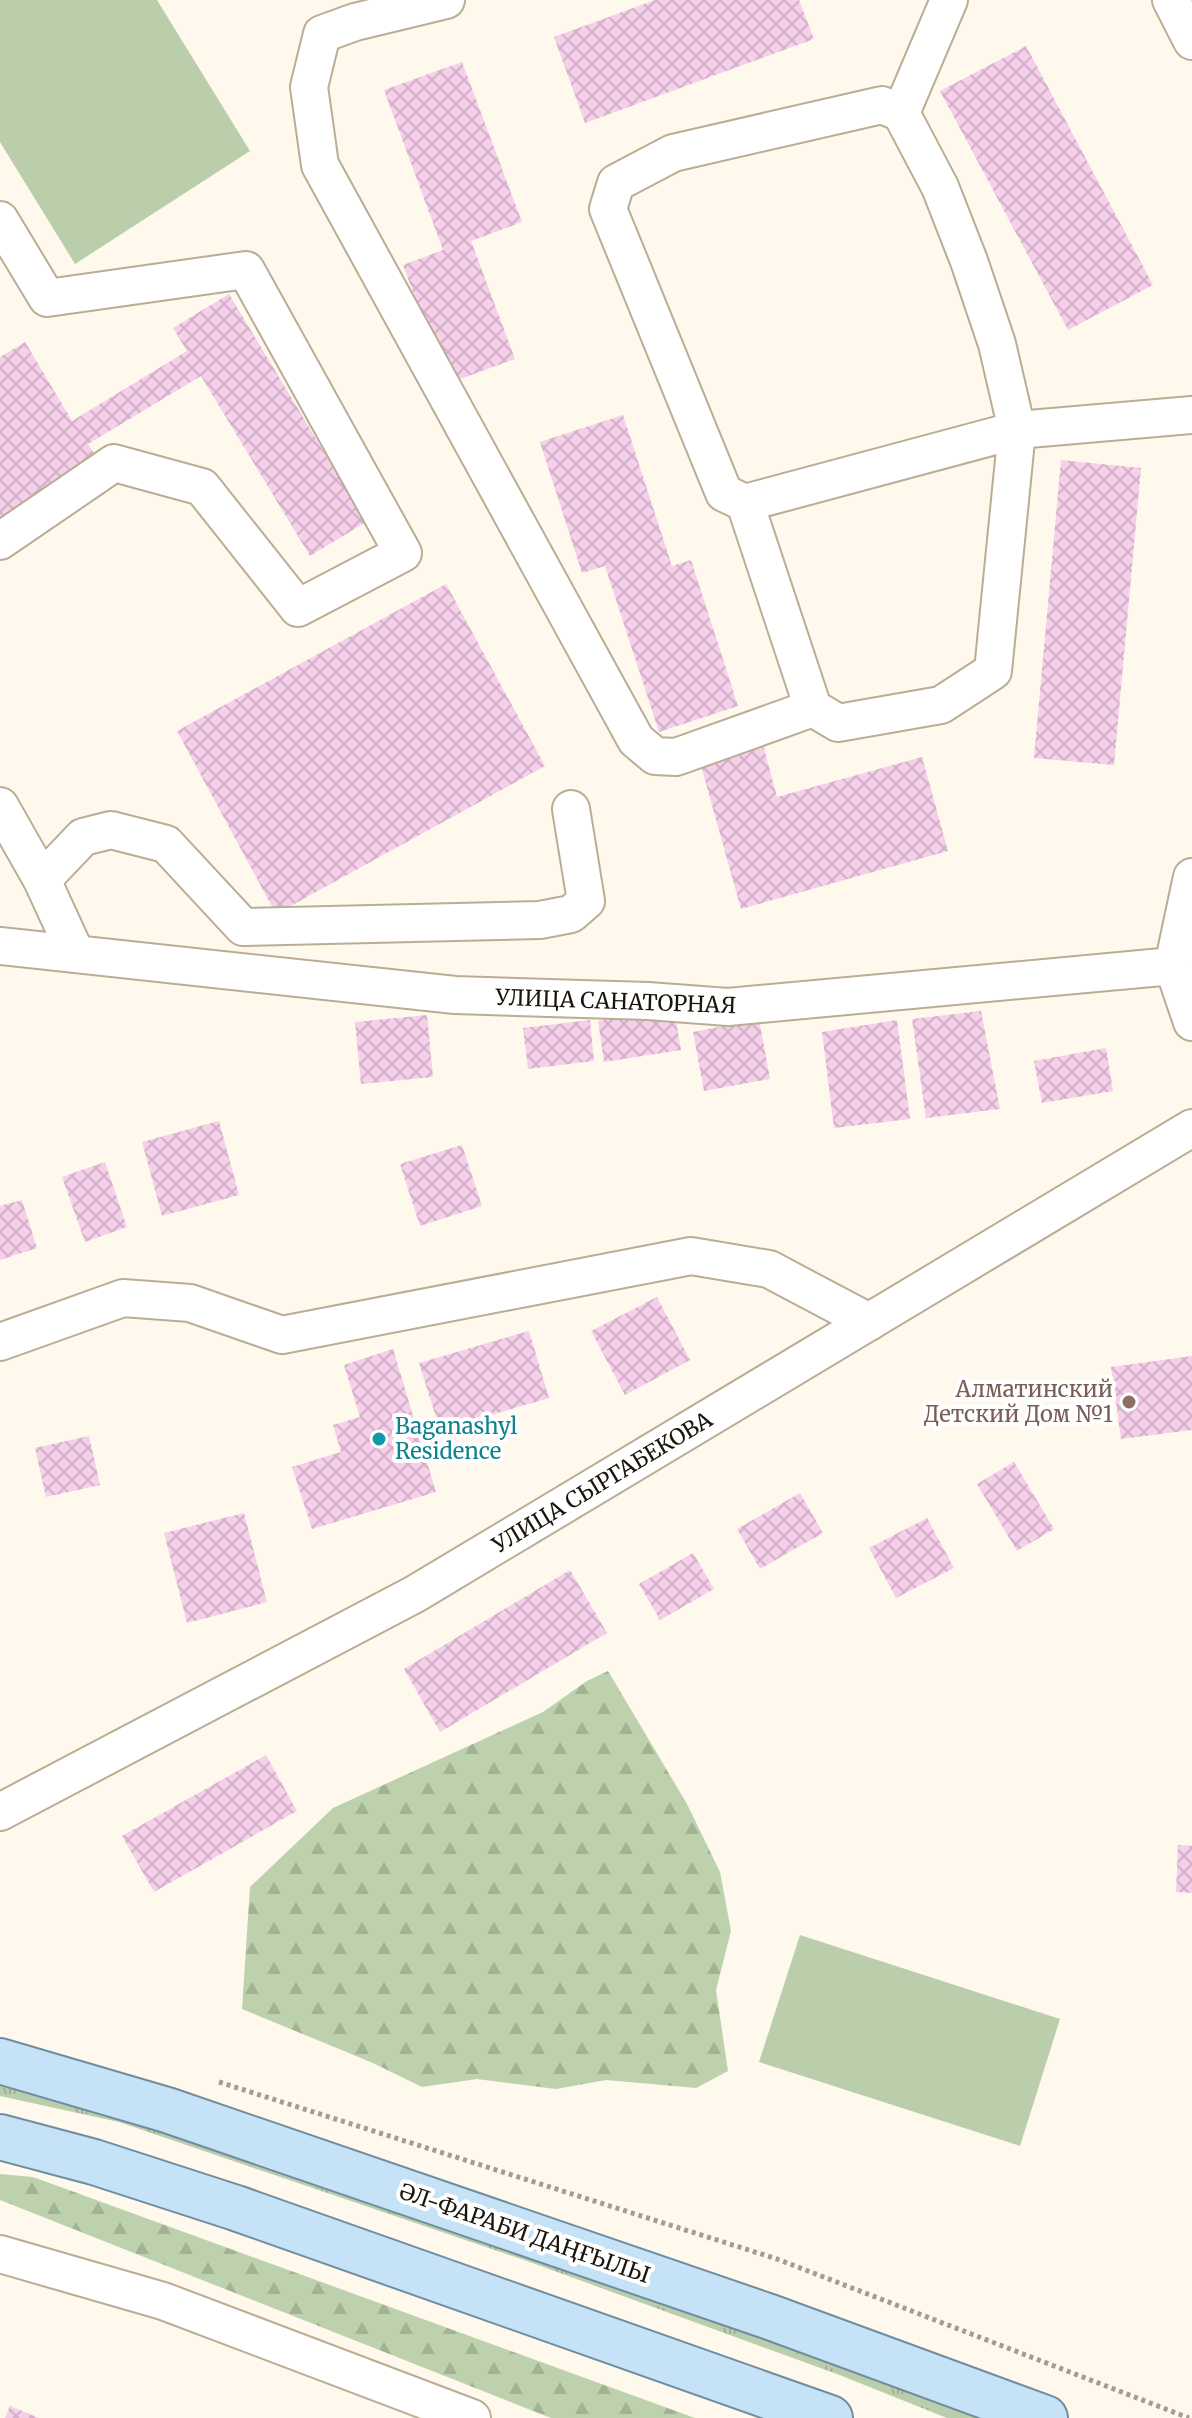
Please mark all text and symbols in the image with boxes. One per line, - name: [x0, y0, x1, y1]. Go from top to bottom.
- street label: УЛИЦА САНАТОРНАЯ: [494, 983, 737, 1019]
- place label: Алматинский Детский Дом №1: [924, 1375, 1113, 1428]
- marker: Алматинский Детский Дом №1: [1120, 1393, 1138, 1411]
- street label: УЛИЦА СЫРГАБЕКОВА: [486, 1405, 718, 1559]
- place label: Baganashyl Residence: [395, 1412, 517, 1465]
- marker: Baganashyl Residence: [370, 1430, 388, 1448]
- street label: ӘЛ-ФАРАБИ ДАҢҒЫЛЫ: [396, 2177, 654, 2289]

